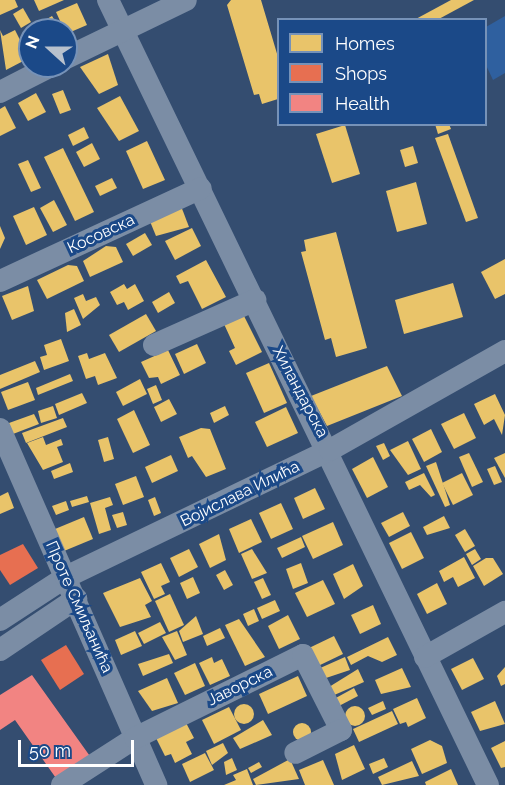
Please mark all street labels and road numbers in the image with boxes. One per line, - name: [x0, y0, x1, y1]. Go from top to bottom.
- street label: Косовска: [64, 210, 138, 258]
- street label: Хиландарска: [268, 343, 332, 441]
- street label: Војислава Илића: [177, 457, 303, 531]
- street label: Проте Смиљанића: [41, 538, 117, 676]
- street label: Јаворска: [204, 662, 276, 710]

